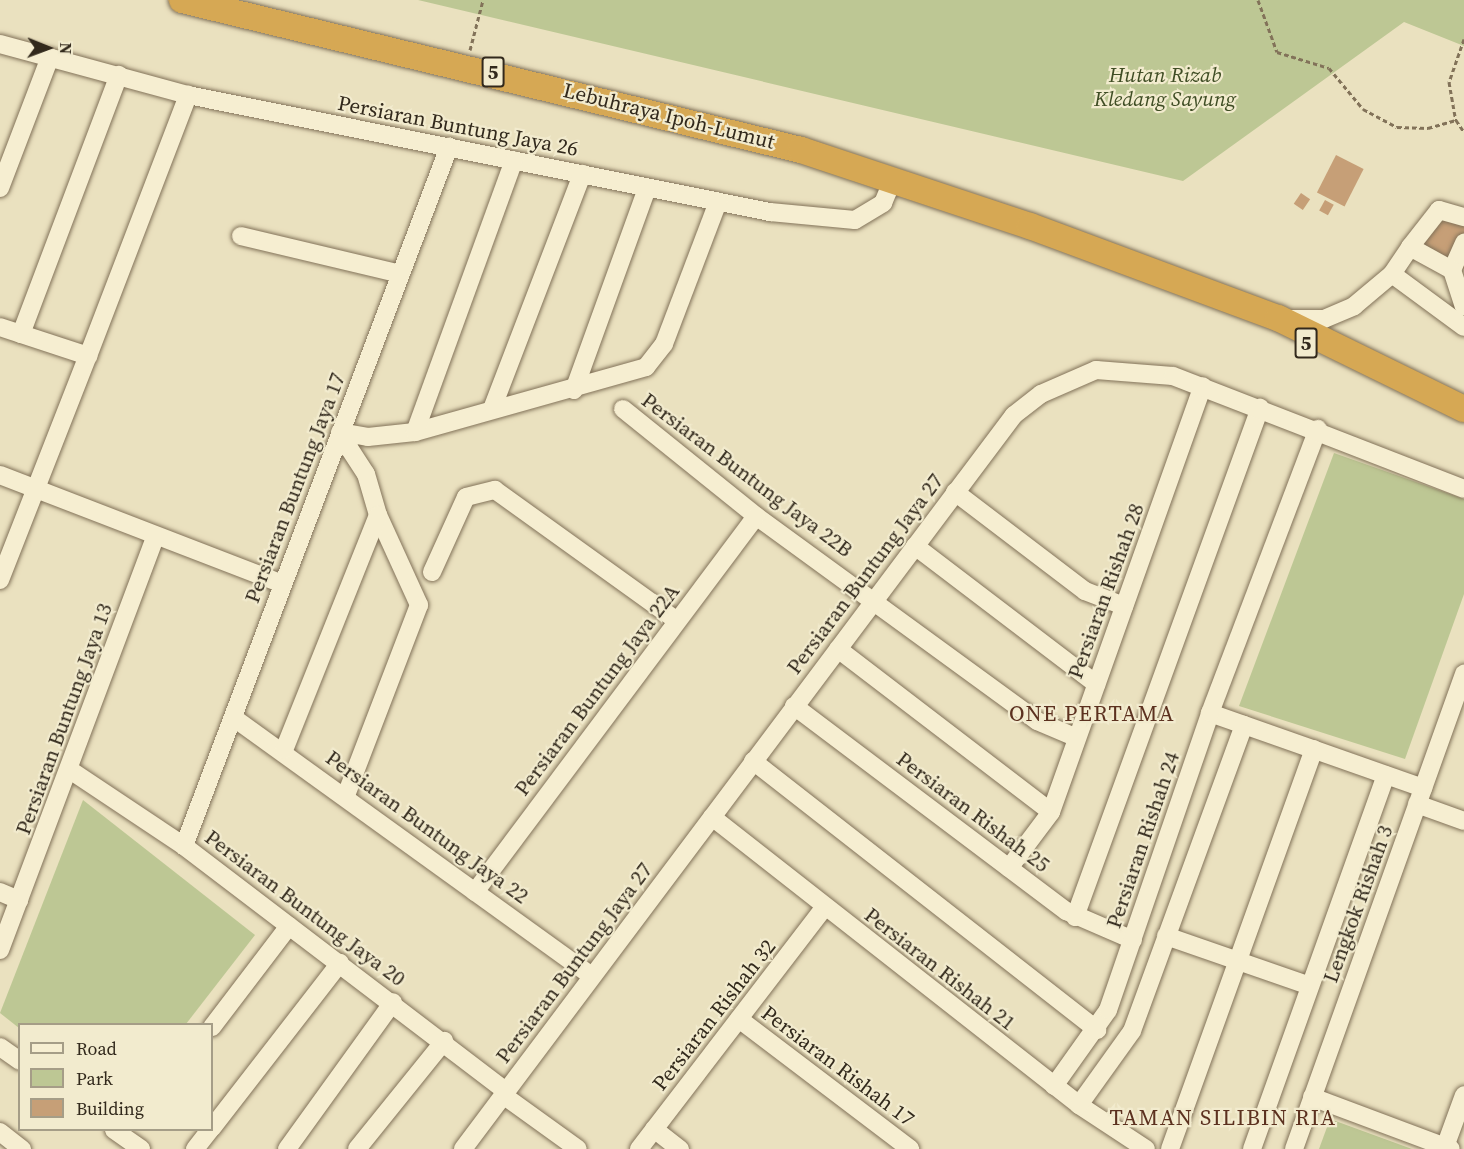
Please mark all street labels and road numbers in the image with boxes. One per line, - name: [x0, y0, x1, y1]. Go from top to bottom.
- road number: 5: [481, 55, 505, 89]
- street label: Lebuhraya Ipoh-Lumut: [561, 78, 777, 154]
- street label: Persiaran Buntung Jaya 26: [336, 90, 580, 162]
- road number: 5: [1294, 326, 1318, 360]
- street label: Persiaran Buntung Jaya 17: [239, 370, 351, 606]
- street label: Persiaran Buntung Jaya 22B: [637, 387, 857, 563]
- street label: Persiaran Buntung Jaya 27: [781, 469, 949, 679]
- street label: Persiaran Rishah 28: [1063, 500, 1149, 682]
- street label: Persiaran Buntung Jaya 22A: [509, 579, 685, 801]
- street label: Persiaran Buntung Jaya 13: [10, 600, 118, 838]
- street label: Persiaran Buntung Jaya 22: [321, 745, 533, 909]
- street label: Persiaran Rishah 25: [892, 746, 1054, 878]
- street label: Persiaran Rishah 24: [1101, 749, 1185, 931]
- street label: Lengkok Rishah 3: [1318, 822, 1398, 986]
- street label: Persiaran Buntung Jaya 20: [200, 824, 410, 992]
- street label: Persiaran Buntung Jaya 27: [490, 858, 658, 1068]
- street label: Persiaran Rishah 21: [859, 902, 1021, 1036]
- street label: Persiaran Rishah 32: [647, 934, 781, 1096]
- street label: Persiaran Rishah 17: [757, 1000, 919, 1132]

